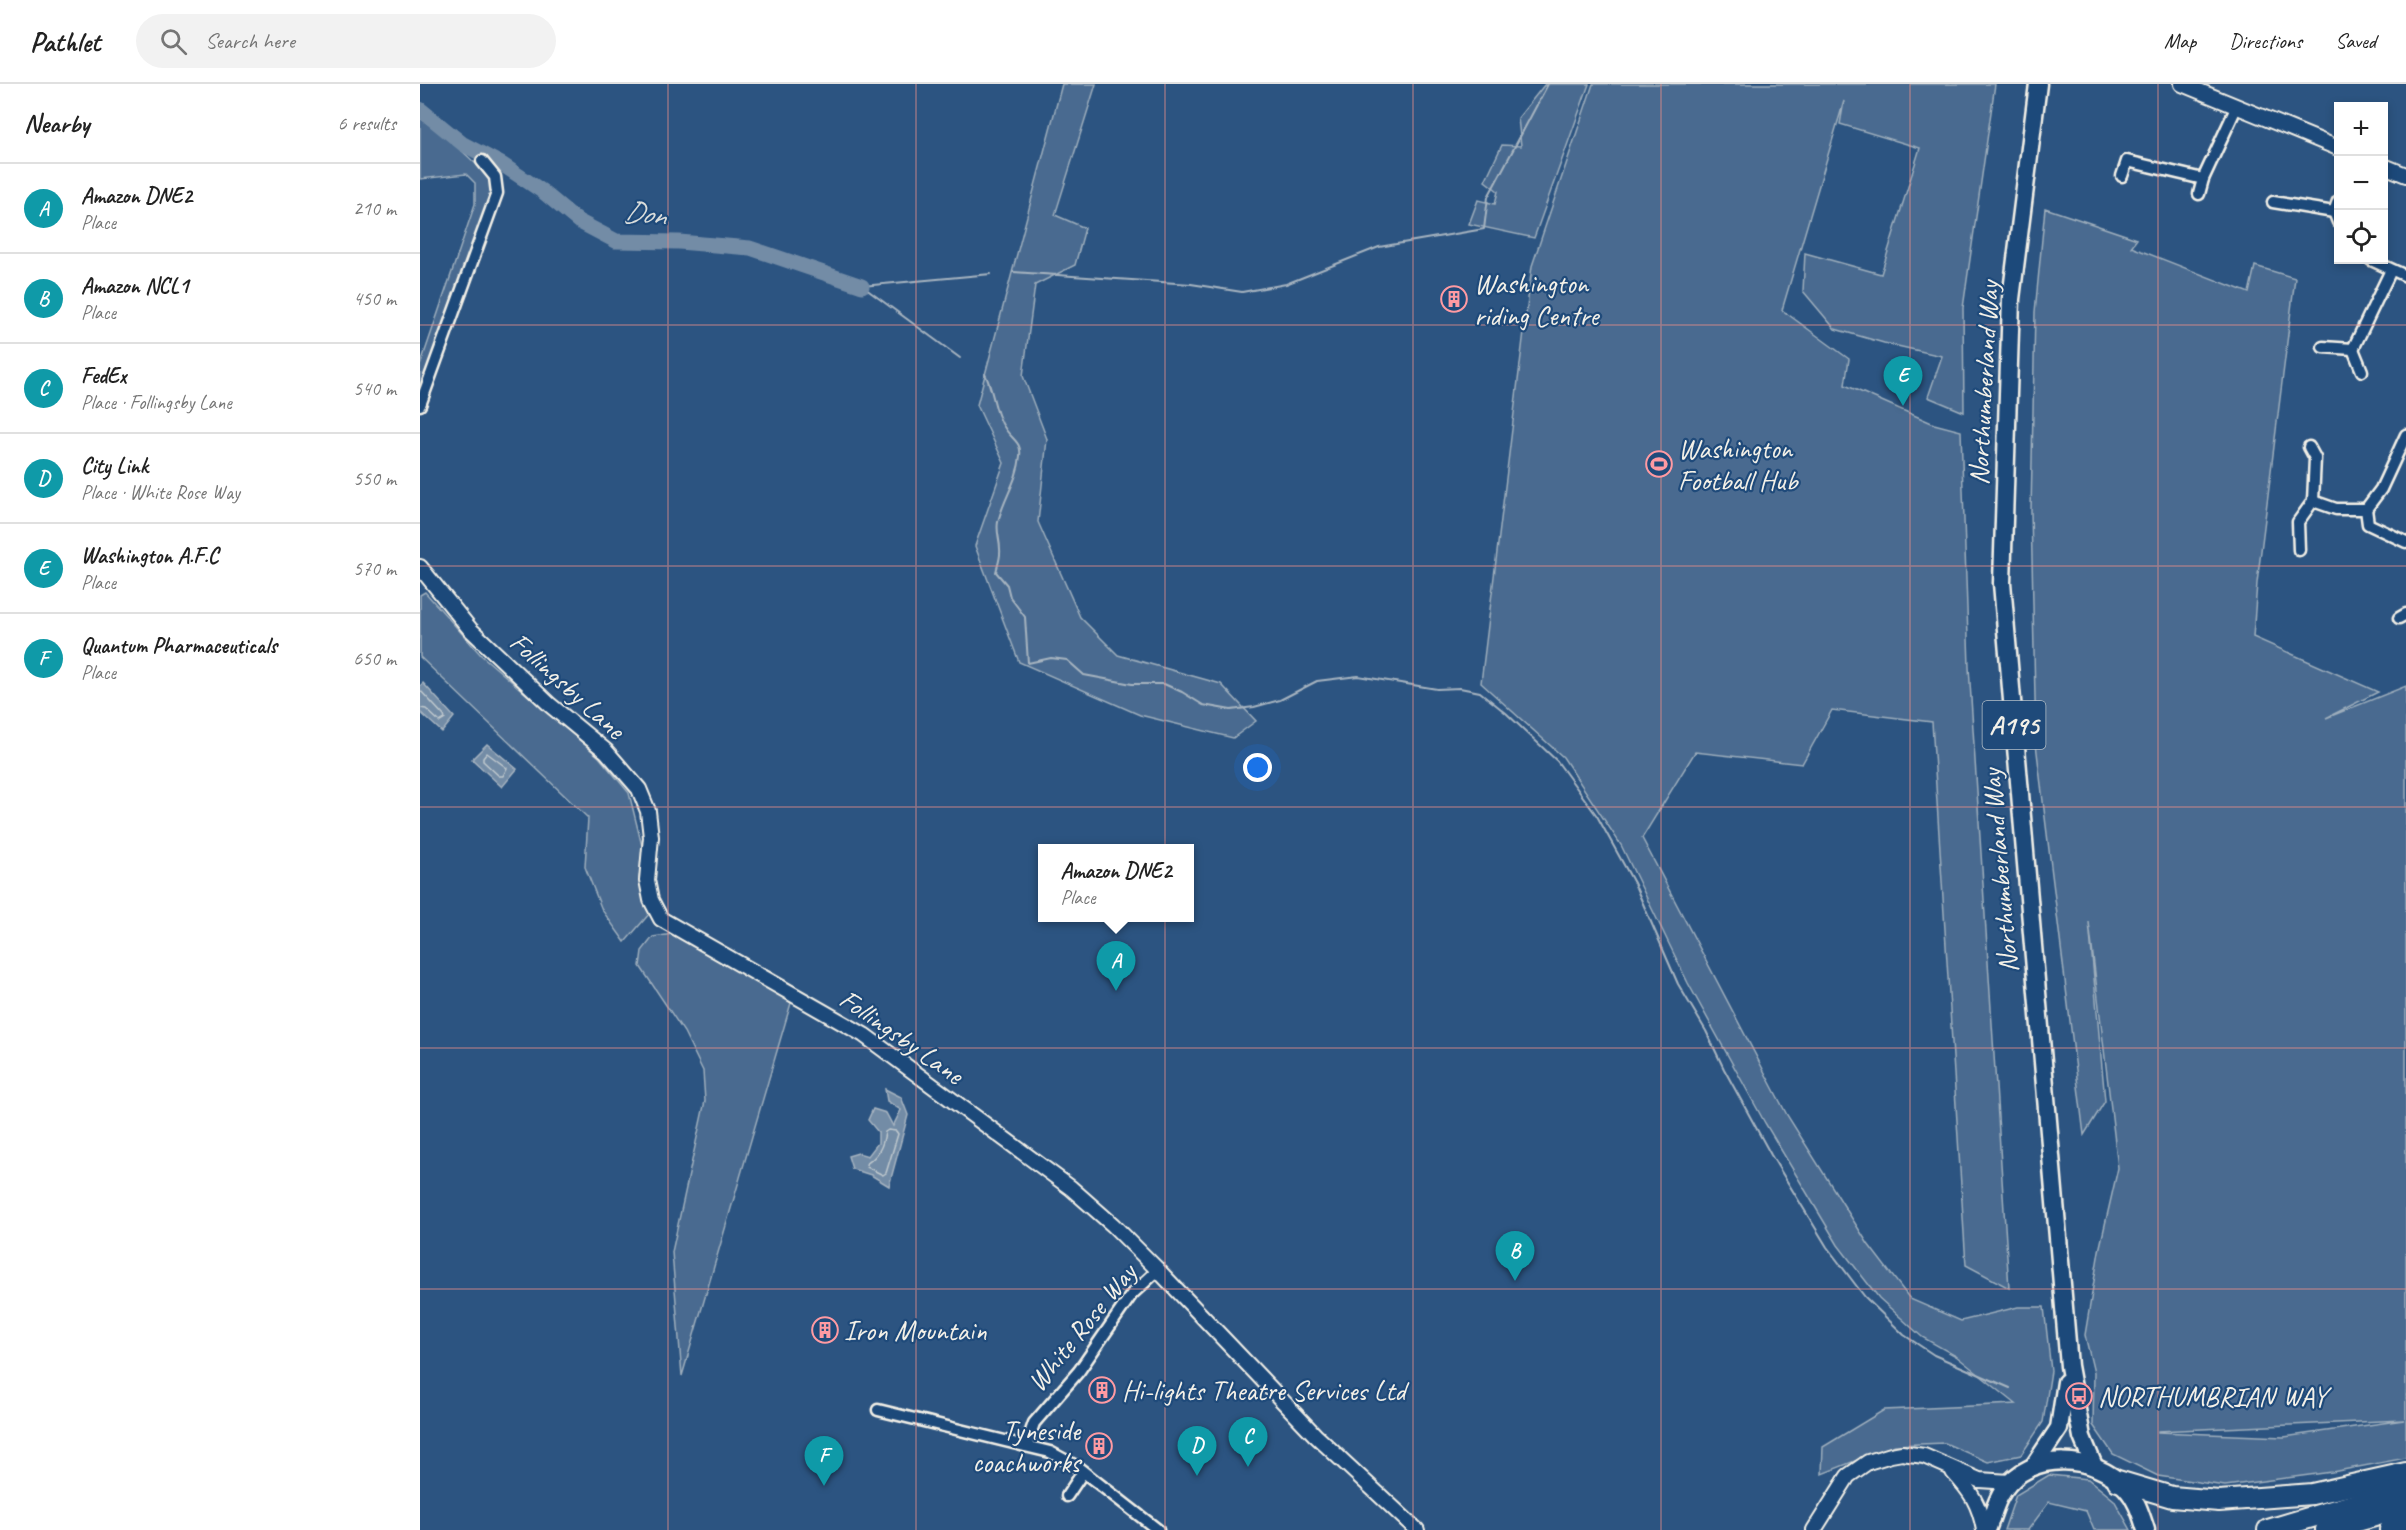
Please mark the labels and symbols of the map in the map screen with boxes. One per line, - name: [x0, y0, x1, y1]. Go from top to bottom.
- water label: Don: [622, 192, 671, 235]
- place label: Washington riding Centre: [1474, 266, 1600, 333]
- street label: Northumberland Way: [1961, 278, 2006, 486]
- building icon: Washington riding Centre: [1439, 284, 1469, 314]
- pin: E: [1884, 356, 1922, 406]
- place label: Washington Football Hub: [1678, 431, 1799, 498]
- sports icon: Washington Football Hub: [1644, 449, 1674, 479]
- street label: Follingsby Lane: [503, 624, 634, 748]
- road number: A195: [1982, 701, 2046, 749]
- your location: [1243, 753, 1272, 782]
- street label: Northumberland Way: [1973, 765, 2026, 974]
- pin: A: [1096, 942, 1136, 991]
- street label: Follingsby Lane: [833, 981, 972, 1093]
- pin: B: [1496, 1232, 1534, 1281]
- street label: White Rose Way: [1019, 1254, 1145, 1398]
- place label: Iron Mountain: [844, 1313, 987, 1348]
- building icon: Iron Mountain: [810, 1315, 840, 1345]
- place label: Hi-lights Theatre Services Ltd: [1122, 1373, 1410, 1408]
- building icon: Hi-lights Theatre Services Ltd: [1087, 1375, 1117, 1405]
- place label: NORTHUMBRIAN WAY: [2098, 1379, 2333, 1414]
- bus stop icon: NORTHUMBRIAN WAY: [2064, 1381, 2094, 1411]
- place label: Tyneside coachworks: [972, 1413, 1082, 1480]
- pin: C: [1228, 1418, 1268, 1467]
- pin: D: [1178, 1426, 1216, 1476]
- building icon: Tyneside coachworks: [1084, 1431, 1114, 1461]
- pin: F: [804, 1436, 844, 1486]

